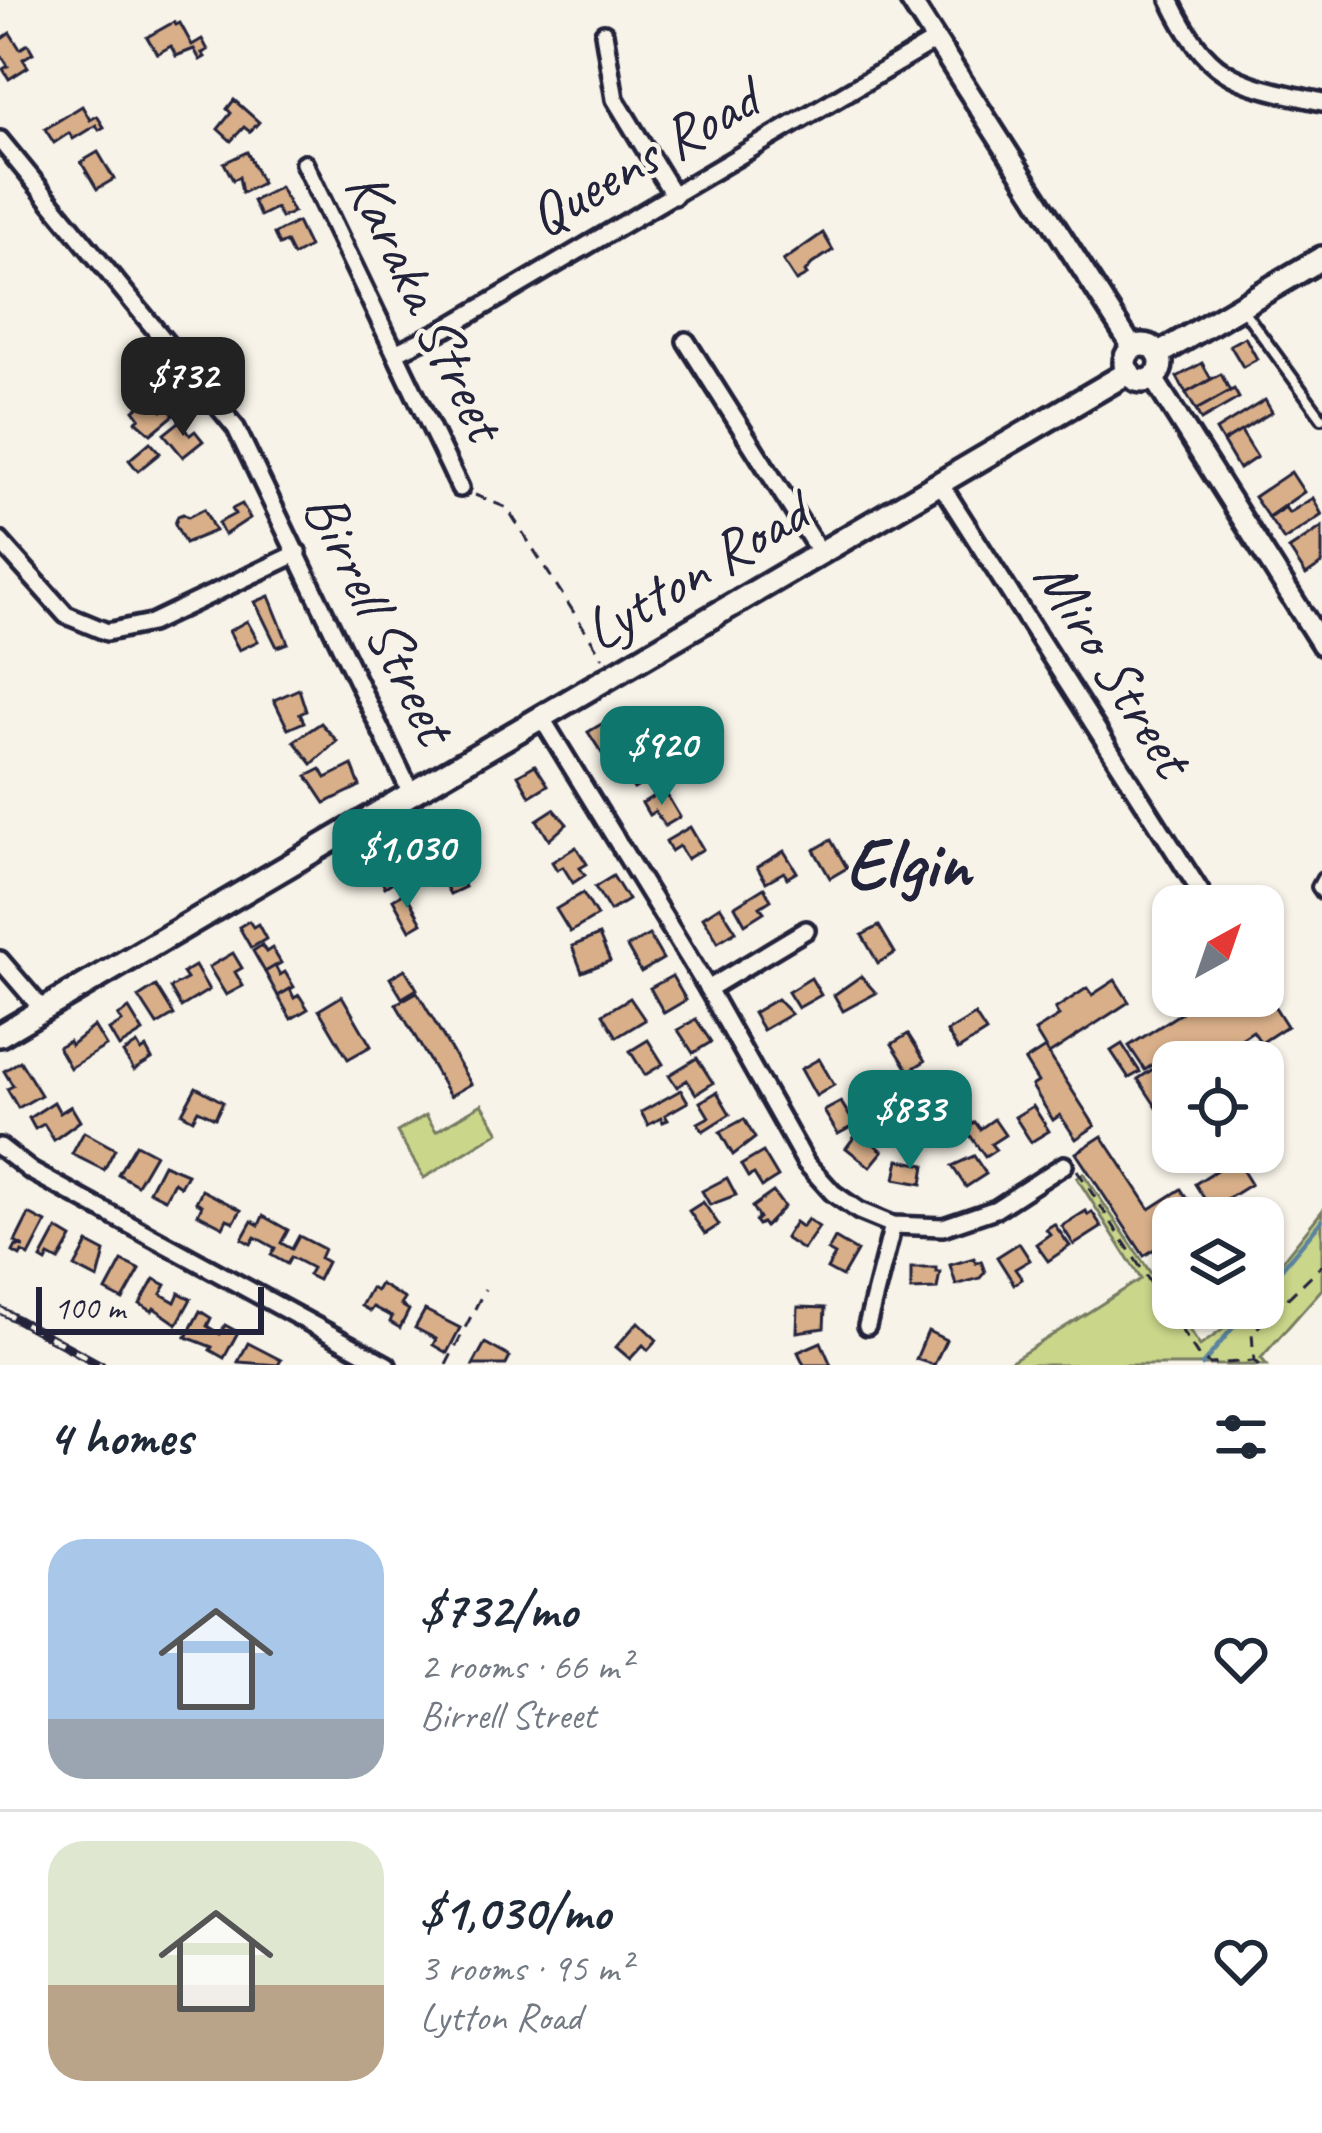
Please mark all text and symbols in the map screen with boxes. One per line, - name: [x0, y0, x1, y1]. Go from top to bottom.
- street label: Queens Road: [514, 56, 779, 253]
- street label: Karaka Street: [328, 158, 526, 457]
- pin: $732: [112, 337, 254, 439]
- text: $732: [148, 351, 218, 400]
- street label: Lytton Road: [569, 470, 828, 667]
- street label: Birrell Street: [287, 479, 476, 760]
- street label: Miro Street: [1018, 544, 1213, 794]
- pin: $920: [591, 706, 733, 808]
- text: $920: [627, 720, 697, 769]
- pin: $1,030: [309, 809, 505, 911]
- district label: Elgin: [846, 818, 974, 909]
- text: $1,030: [359, 823, 455, 872]
- north arrow: [1152, 885, 1284, 1017]
- map controls: [1152, 885, 1284, 1329]
- button: locate: [1152, 1041, 1284, 1173]
- pin: $833: [839, 1070, 981, 1172]
- text: $833: [875, 1084, 945, 1133]
- button: layers: [1152, 1197, 1284, 1329]
- scale bar: [36, 1281, 264, 1334]
- text: 100 m: [54, 1287, 125, 1329]
- icon: filters: [1208, 1404, 1274, 1470]
- text: 4 homes: [48, 1405, 192, 1469]
- text: $732/mo: [420, 1578, 577, 1642]
- icon: home: [144, 1587, 288, 1731]
- icon: heart: [1208, 1626, 1274, 1692]
- text: 2 rooms · 66 m²: [420, 1642, 631, 1691]
- text: Birrell Street: [420, 1691, 596, 1740]
- text: $1,030/mo: [420, 1880, 610, 1944]
- icon: home: [144, 1889, 288, 2033]
- icon: heart: [1208, 1928, 1274, 1994]
- text: 3 rooms · 95 m²: [420, 1944, 631, 1993]
- text: Lytton Road: [420, 1993, 581, 2042]

